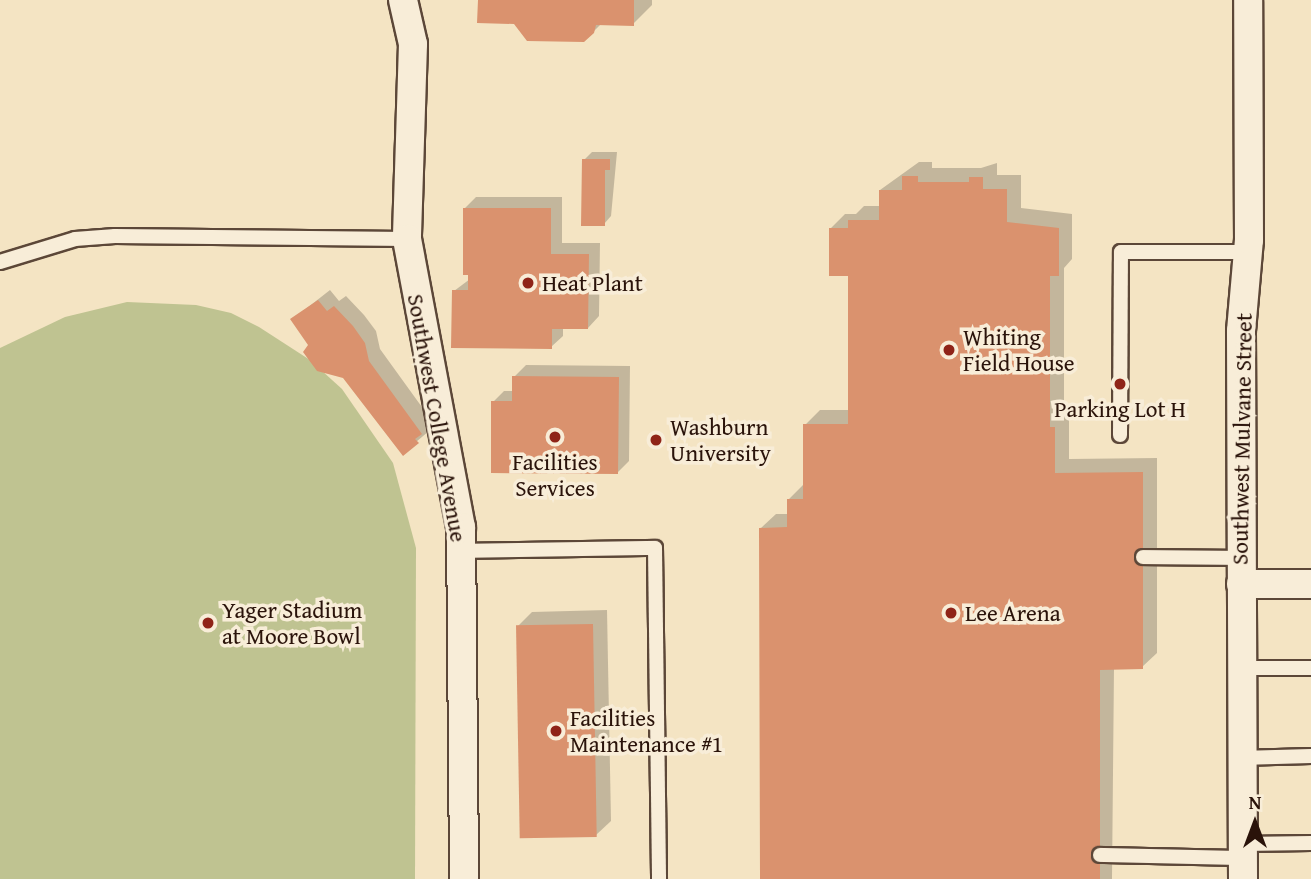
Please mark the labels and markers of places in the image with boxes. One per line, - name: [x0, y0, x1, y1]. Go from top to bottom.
- place label: Heat Plant: [542, 269, 643, 297]
- marker: Heat Plant: [520, 275, 536, 291]
- place label: Whiting Field House: [963, 323, 1075, 377]
- marker: Whiting Field House: [941, 342, 957, 358]
- marker: Parking Lot H: [1112, 376, 1128, 392]
- place label: Parking Lot H: [1054, 395, 1186, 423]
- place label: Washburn University: [670, 413, 771, 467]
- marker: Facilities Services: [547, 429, 563, 445]
- marker: Washburn University: [648, 432, 664, 448]
- place label: Facilities Services: [512, 448, 598, 502]
- place label: Yager Stadium at Moore Bowl: [222, 596, 362, 650]
- place label: Lee Arena: [965, 599, 1061, 627]
- marker: Lee Arena: [943, 605, 959, 621]
- marker: Yager Stadium at Moore Bowl: [200, 615, 216, 631]
- place label: Facilities Maintenance #1: [570, 704, 723, 758]
- marker: Facilities Maintenance #1: [548, 723, 564, 739]

